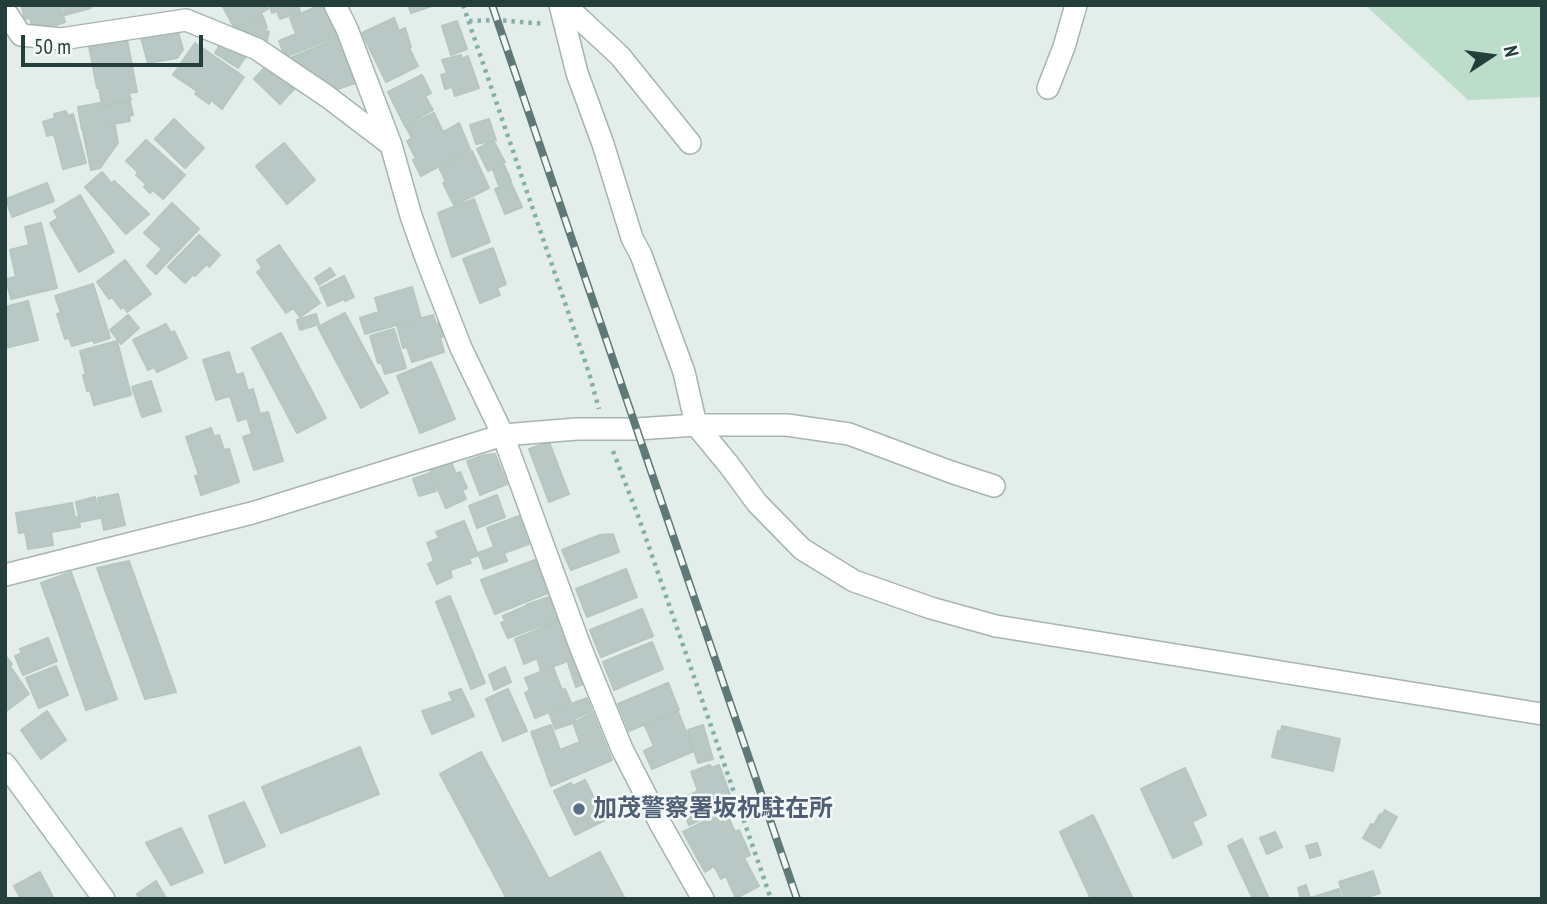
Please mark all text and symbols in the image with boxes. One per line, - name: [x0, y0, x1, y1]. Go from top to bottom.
- scale bar: [24, 21, 206, 65]
- north arrow: [1456, 21, 1526, 91]
- text: 50 m: [34, 33, 71, 60]
- text: N: [1499, 44, 1524, 59]
- place label: 加茂警察署坂祝駐在所: [593, 795, 833, 823]
- marker: 加茂警察署坂祝駐在所: [571, 801, 587, 817]

